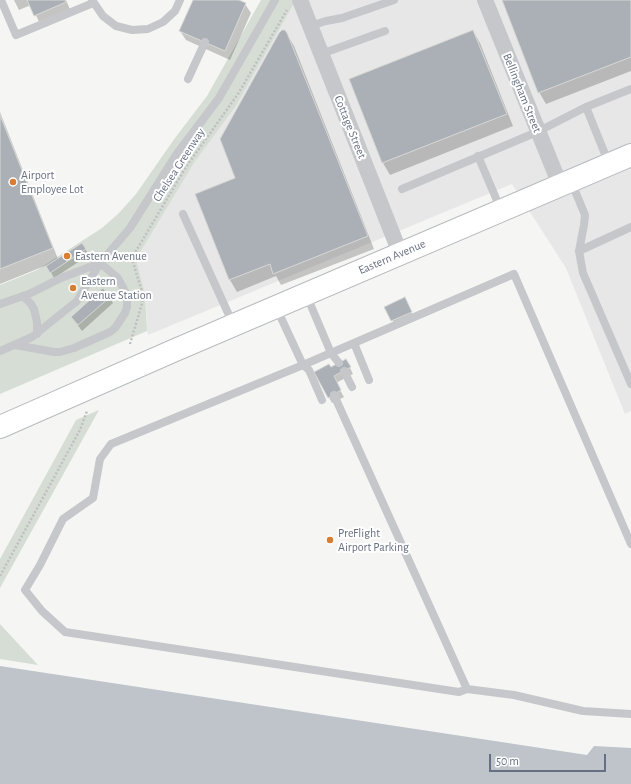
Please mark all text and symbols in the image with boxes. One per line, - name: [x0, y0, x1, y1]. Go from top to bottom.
- street label: Bellingham Street: [500, 51, 544, 135]
- street label: Cottage Street: [331, 93, 369, 161]
- street label: Chelsea Greenway: [150, 126, 208, 204]
- place label: Airport Employee Lot: [21, 168, 84, 196]
- marker: Airport Employee Lot: [8, 177, 18, 187]
- street label: Eastern Avenue: [356, 236, 428, 278]
- place label: Eastern Avenue: [75, 249, 147, 263]
- marker: Eastern Avenue: [62, 251, 72, 261]
- place label: Eastern Avenue Station: [81, 274, 152, 302]
- marker: Eastern Avenue Station: [68, 283, 78, 293]
- place label: PreFlight Airport Parking: [338, 526, 409, 554]
- marker: PreFlight Airport Parking: [325, 535, 335, 545]
- scale bar: [491, 746, 608, 772]
- text: 50 m: [496, 755, 519, 767]

